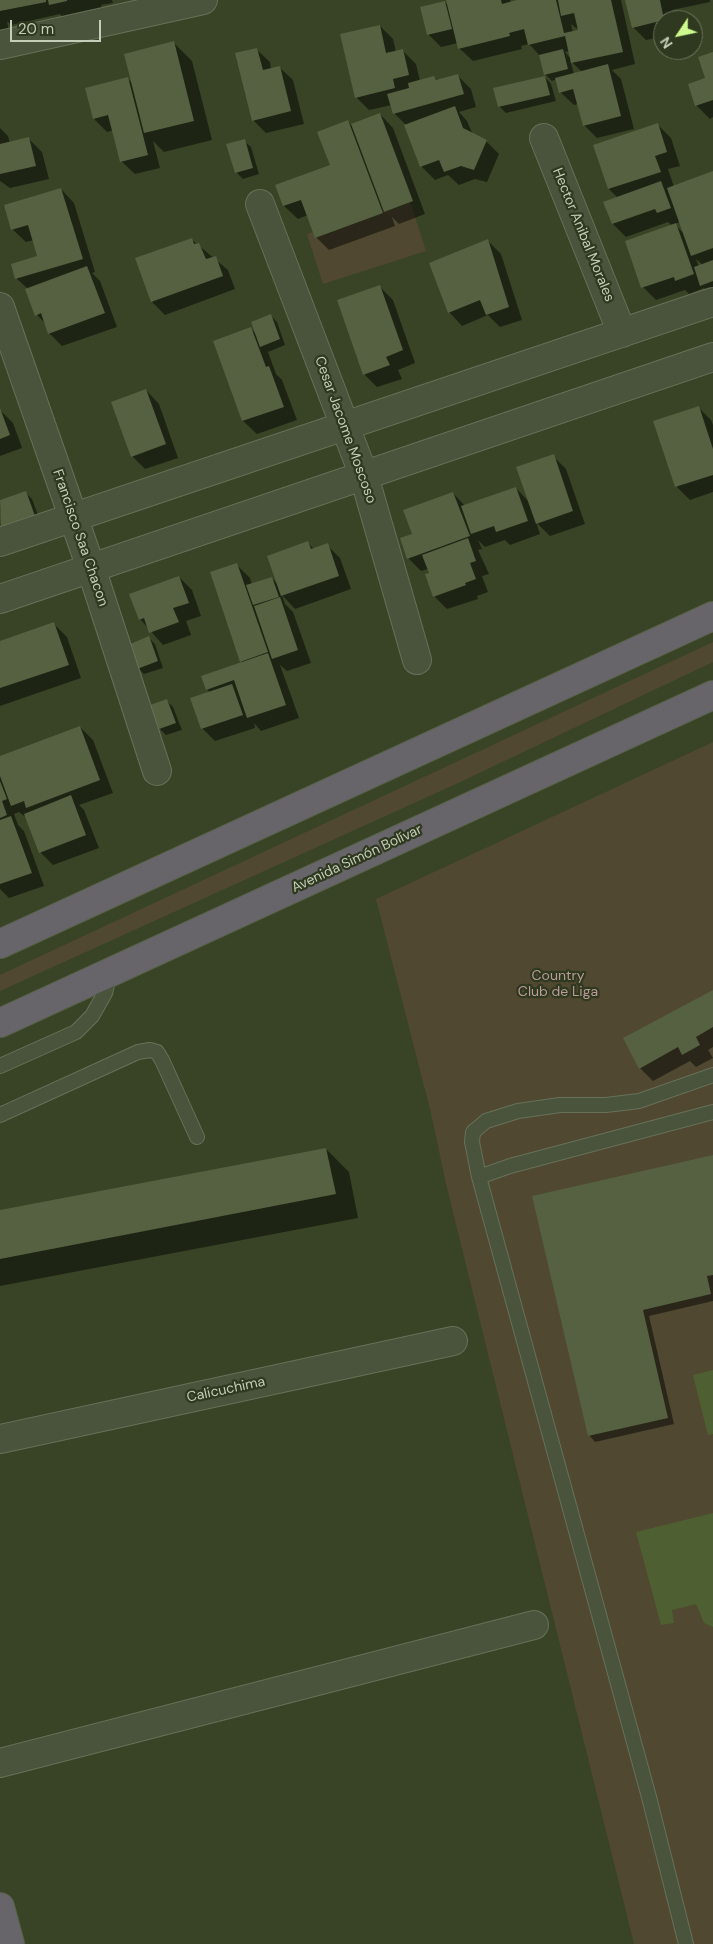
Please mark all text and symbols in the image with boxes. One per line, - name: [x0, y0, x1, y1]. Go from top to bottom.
- scale bar: [12, 10, 104, 42]
- north arrow: [653, 10, 703, 60]
- text: 20 m: [18, 19, 54, 39]
- text: N: [656, 34, 677, 52]
- street label: Hector Anibal Morales: [548, 166, 618, 304]
- street label: Cesar Jacome Moscoso: [311, 354, 379, 506]
- street label: Francisco Saa Chacon: [49, 467, 111, 609]
- street label: Avenida Simón Bolívar: [289, 821, 425, 897]
- park label: Country Club de Liga: [518, 968, 598, 1000]
- street label: Calicuchima: [185, 1374, 267, 1406]

